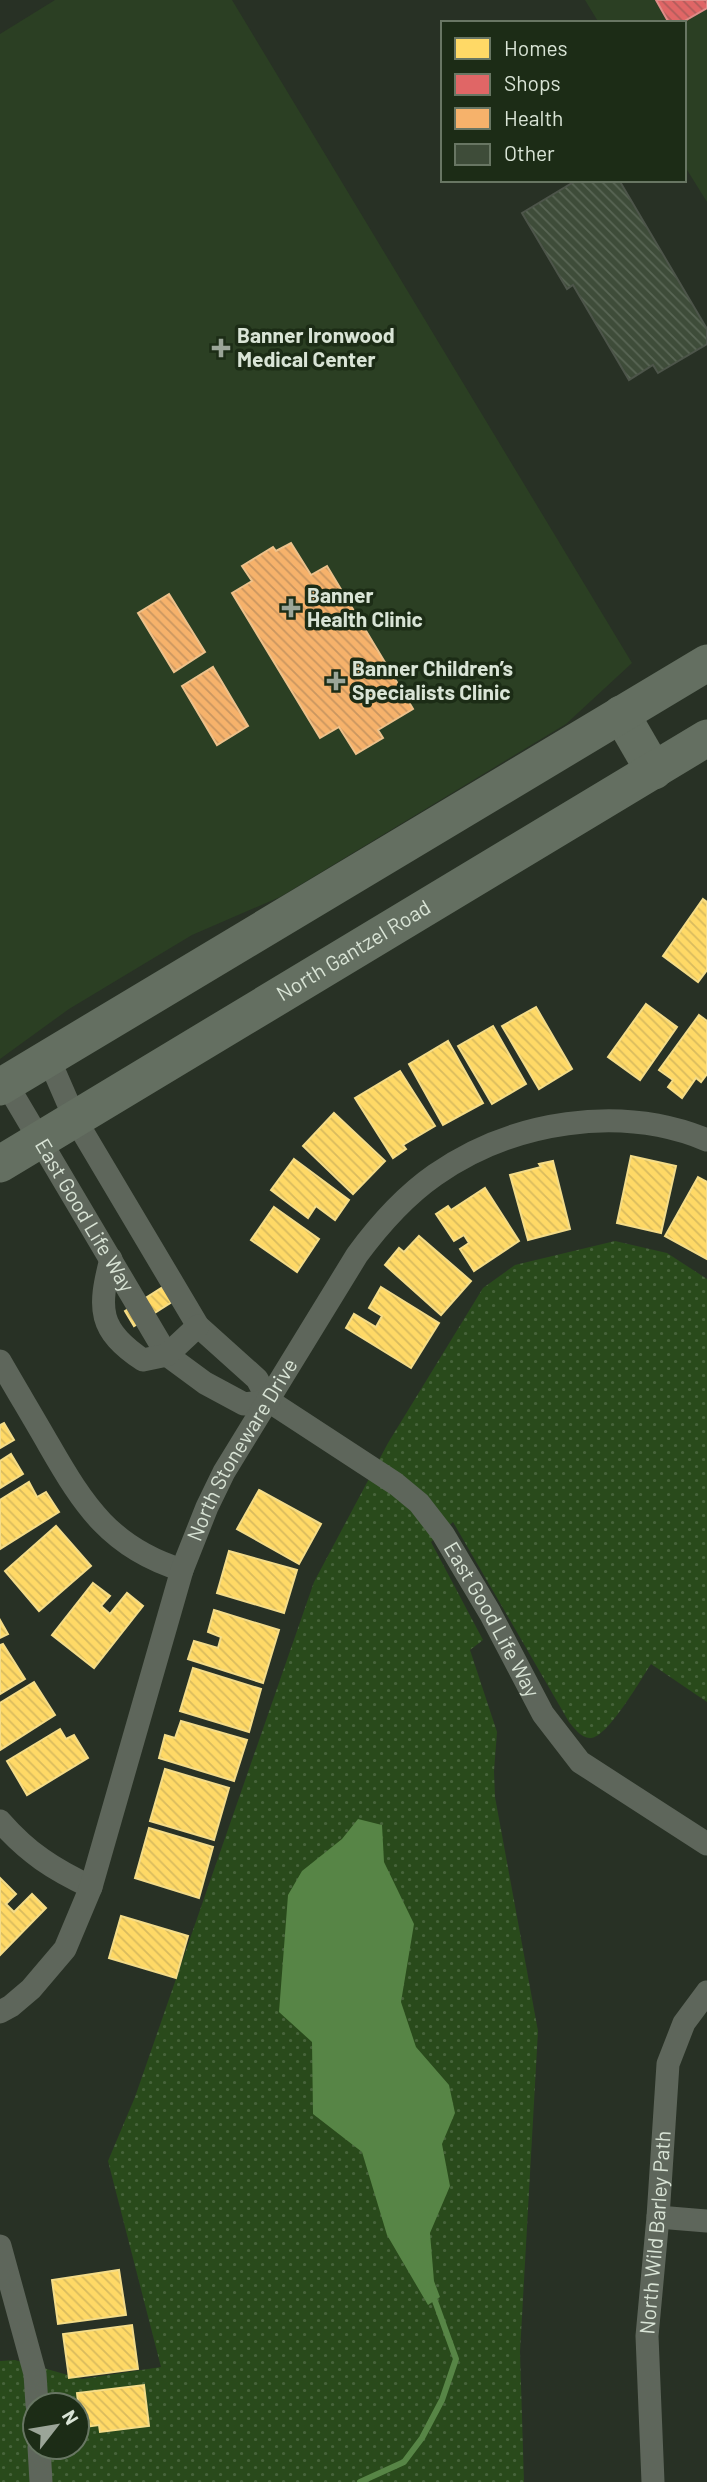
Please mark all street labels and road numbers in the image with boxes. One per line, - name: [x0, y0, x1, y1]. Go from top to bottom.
- street label: North Gantzel Road: [271, 894, 435, 1006]
- street label: East Good Life Way: [31, 1134, 141, 1296]
- street label: North Stoneware Drive: [181, 1353, 302, 1544]
- street label: East Good Life Way: [439, 1537, 546, 1701]
- street label: North Wild Barley Path: [633, 2130, 675, 2335]

